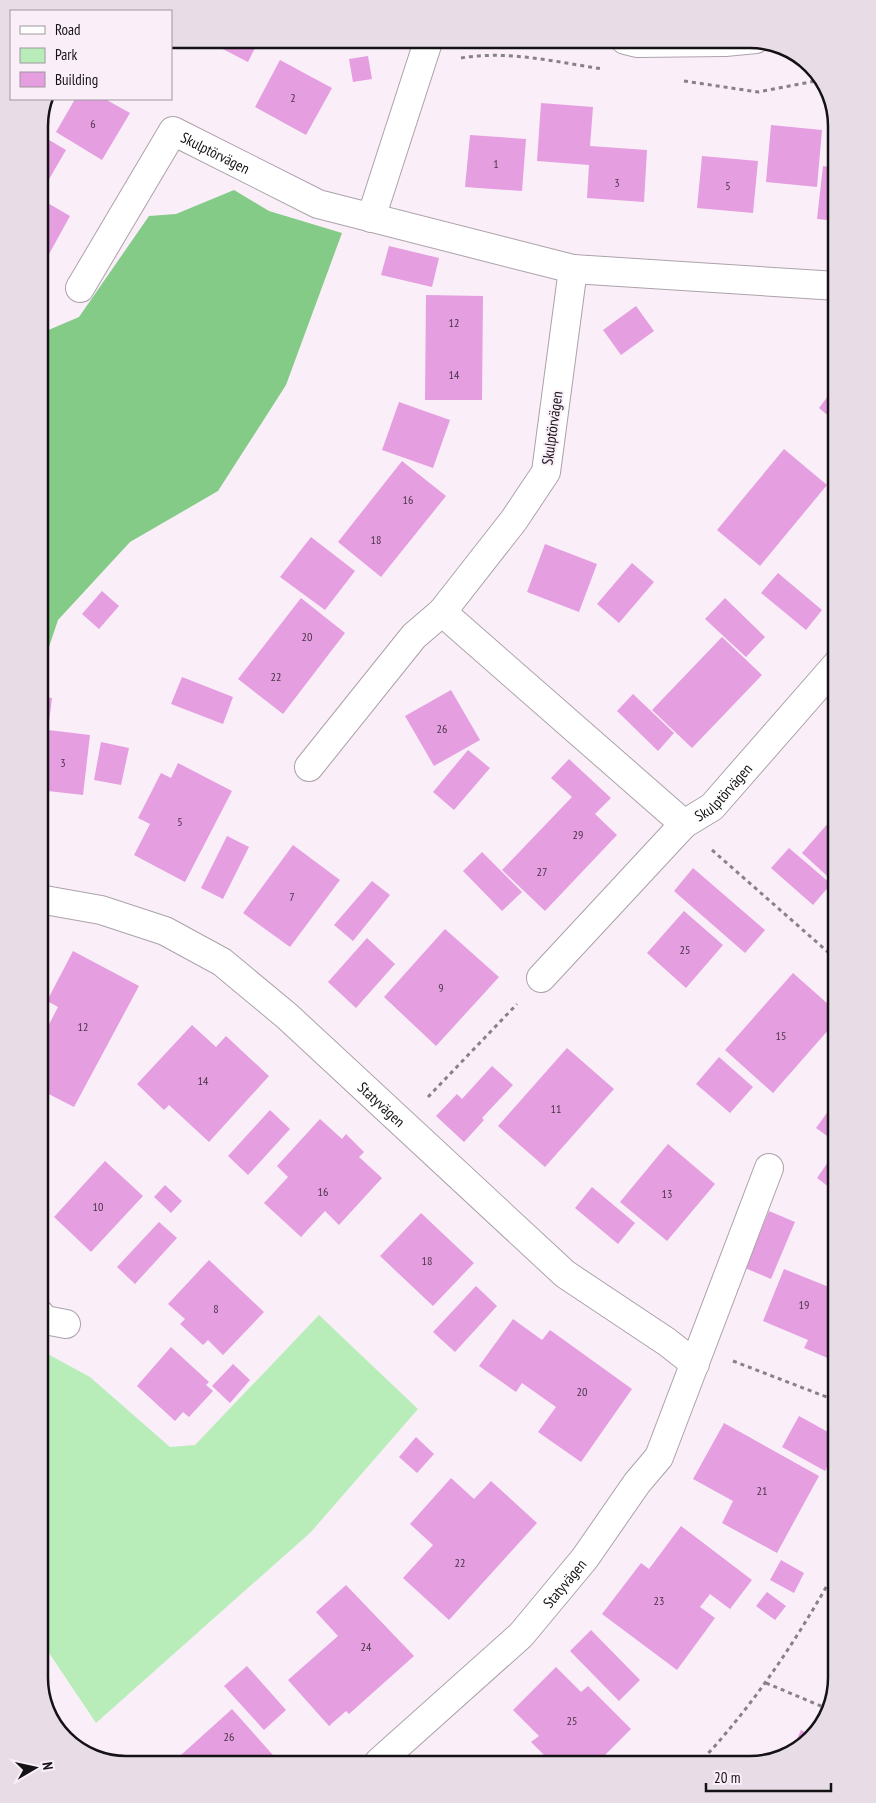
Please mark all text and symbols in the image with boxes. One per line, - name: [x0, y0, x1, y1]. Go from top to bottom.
- legend: [10, 10, 172, 100]
- text: Road: [55, 20, 81, 39]
- text: Park: [55, 45, 77, 64]
- text: Building: [55, 70, 98, 89]
- house number: 2: [290, 90, 296, 105]
- house number: 6: [90, 116, 96, 131]
- street label: Skulptörvägen: [178, 127, 253, 178]
- house number: 1: [493, 156, 499, 171]
- house number: 3: [614, 175, 620, 190]
- house number: 5: [725, 178, 731, 193]
- house number: 12: [449, 315, 459, 330]
- house number: 14: [449, 367, 460, 382]
- street label: Skulptörvägen: [537, 390, 567, 466]
- house number: 16: [403, 492, 413, 507]
- house number: 18: [371, 532, 381, 547]
- house number: 20: [302, 629, 312, 644]
- house number: 22: [271, 669, 281, 684]
- house number: 26: [437, 721, 447, 736]
- house number: 3: [60, 755, 66, 770]
- street label: Skulptörvägen: [691, 759, 756, 825]
- house number: 5: [177, 814, 183, 829]
- house number: 29: [573, 827, 583, 842]
- house number: 27: [537, 864, 547, 879]
- house number: 7: [289, 889, 295, 904]
- house number: 25: [680, 942, 690, 957]
- house number: 9: [438, 980, 444, 995]
- house number: 12: [78, 1019, 88, 1034]
- house number: 15: [776, 1028, 786, 1043]
- house number: 14: [198, 1073, 209, 1088]
- street label: Statyvägen: [354, 1077, 409, 1130]
- house number: 11: [551, 1101, 561, 1116]
- house number: 16: [318, 1184, 328, 1199]
- house number: 13: [662, 1186, 672, 1201]
- house number: 10: [93, 1199, 103, 1214]
- house number: 18: [422, 1253, 432, 1268]
- house number: 19: [799, 1297, 809, 1312]
- house number: 8: [213, 1301, 219, 1316]
- house number: 20: [577, 1384, 587, 1399]
- house number: 21: [757, 1483, 767, 1498]
- house number: 22: [455, 1555, 465, 1570]
- street label: Statyvägen: [538, 1555, 590, 1611]
- house number: 23: [654, 1593, 664, 1608]
- house number: 24: [361, 1639, 372, 1654]
- house number: 25: [567, 1713, 577, 1728]
- house number: 26: [224, 1729, 234, 1744]
- north arrow: [10, 1743, 60, 1793]
- scale bar: [706, 1760, 831, 1792]
- text: N: [38, 1761, 57, 1771]
- text: 20 m: [714, 1768, 740, 1787]

